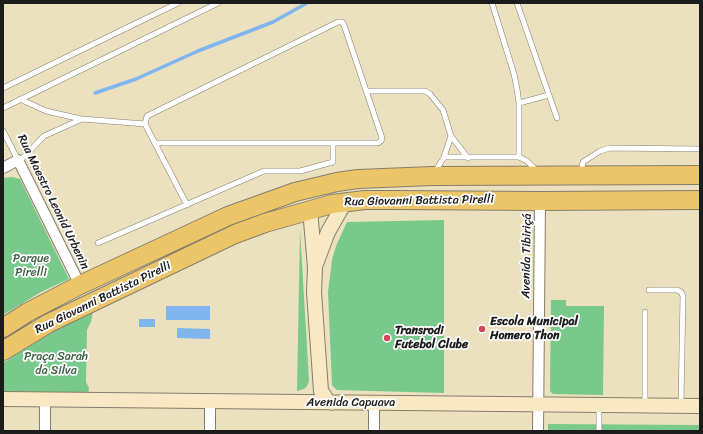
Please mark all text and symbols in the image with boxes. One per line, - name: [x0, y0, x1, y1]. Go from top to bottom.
- street label: Rua Maestro Leonid Urbenin: [14, 132, 92, 272]
- street label: Rua Giovanni Battista Pirelli: [344, 192, 494, 210]
- street label: Avenida Tibiriçá: [519, 213, 535, 299]
- park label: Parque Pirelli: [13, 252, 49, 280]
- street label: Rua Giovanni Battista Pirelli: [33, 259, 173, 337]
- place label: Escola Municipal Homero Thon: [490, 315, 578, 343]
- place label: Transrodi Futebol Clube: [395, 324, 468, 352]
- marker: Escola Municipal Homero Thon: [477, 324, 487, 334]
- marker: Transrodi Futebol Clube: [382, 333, 392, 343]
- park label: Praça Sarah da Silva: [24, 350, 88, 378]
- street label: Avenida Capuava: [307, 396, 395, 410]

